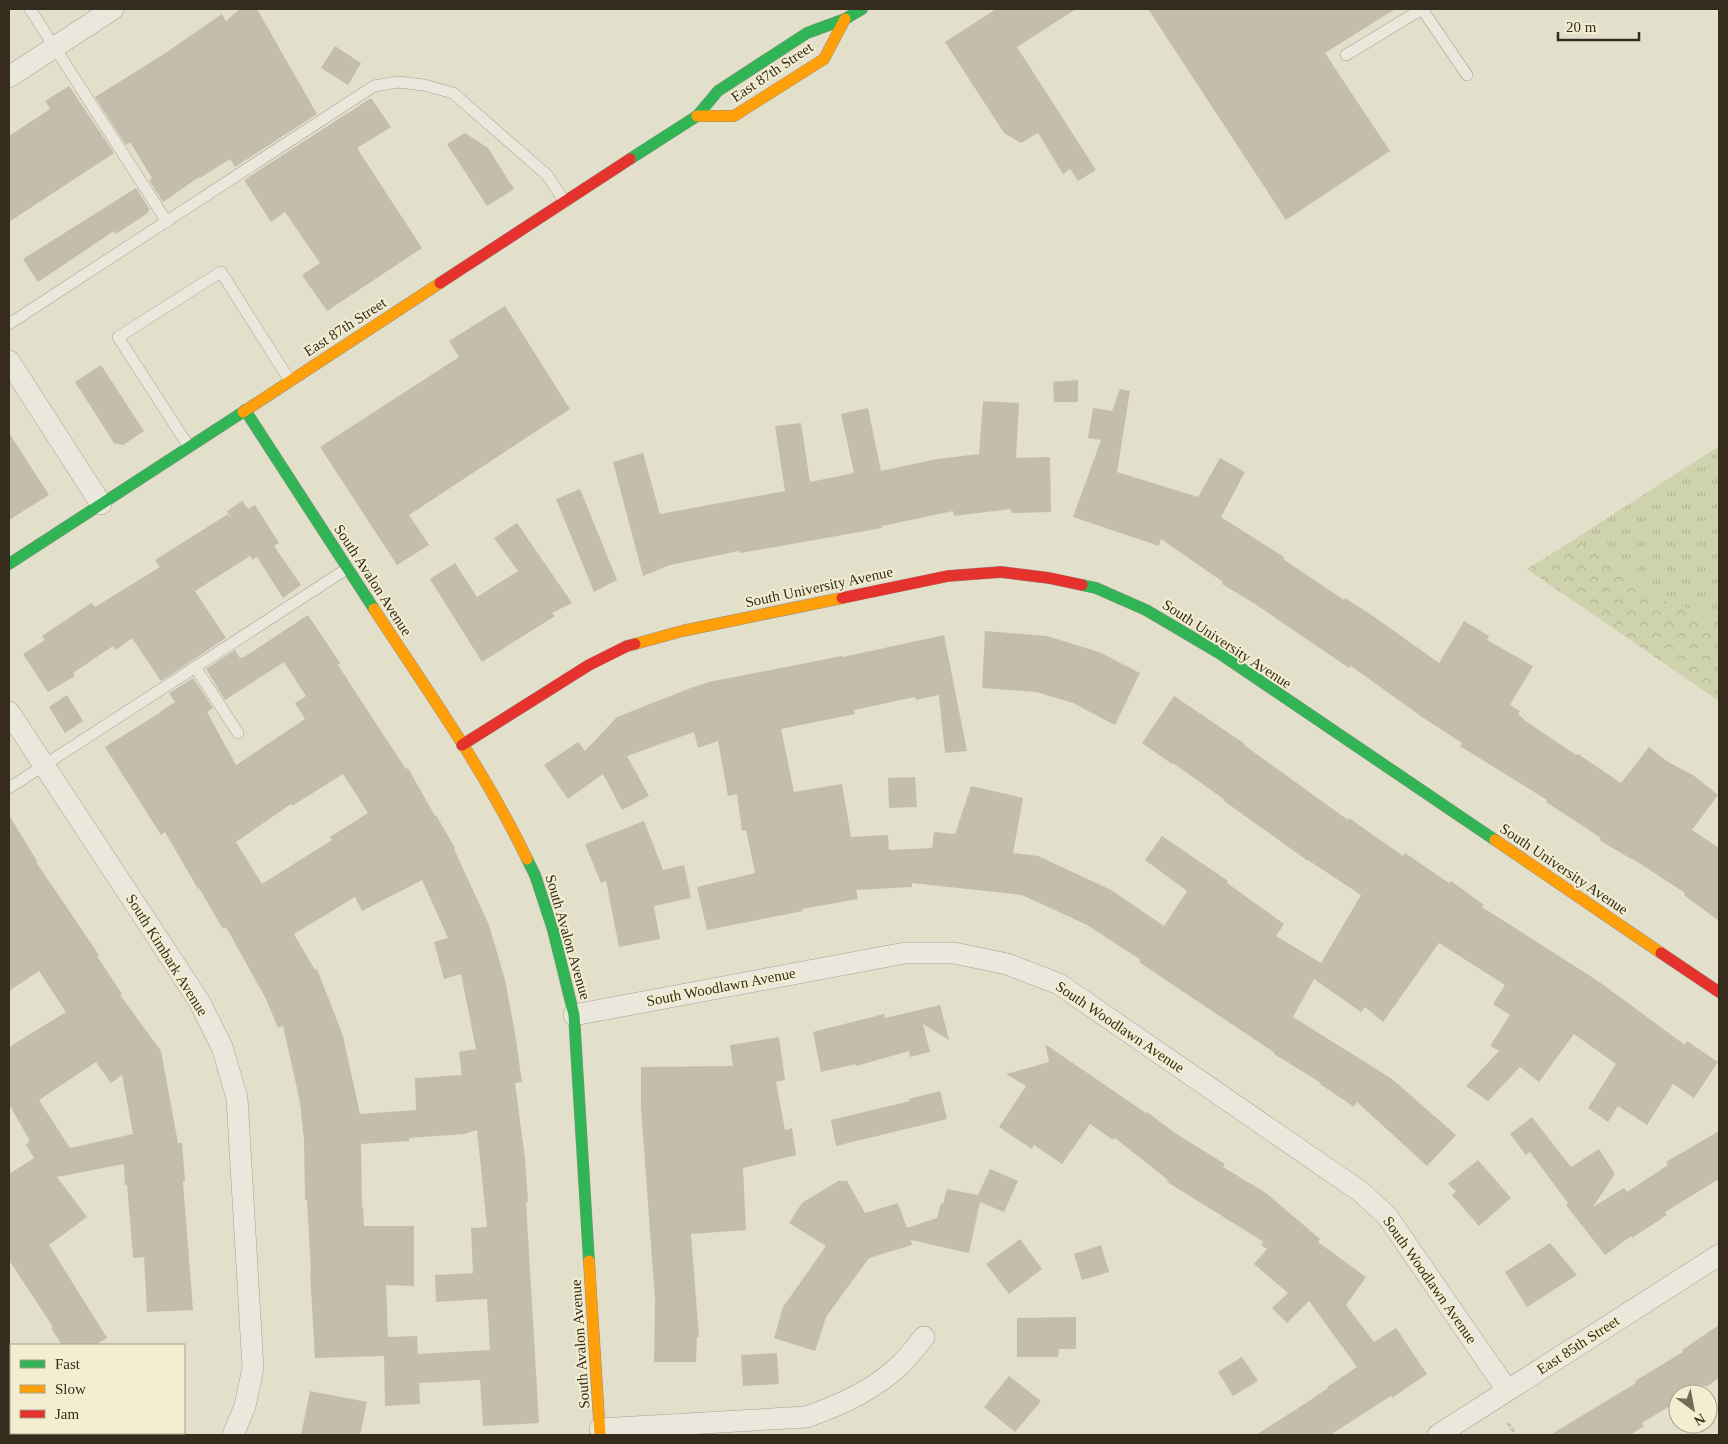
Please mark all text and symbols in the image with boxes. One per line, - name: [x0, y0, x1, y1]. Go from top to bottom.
- scale bar: [1558, 10, 1639, 42]
- text: 20 m: [1566, 19, 1597, 35]
- street label: East 87th Street: [728, 38, 817, 105]
- street label: East 87th Street: [301, 294, 390, 360]
- street label: South Avalon Avenue: [331, 521, 415, 639]
- street label: South University Avenue: [744, 563, 895, 610]
- street label: South University Avenue: [1160, 596, 1295, 692]
- street label: South University Avenue: [1497, 820, 1631, 918]
- street label: South Avalon Avenue: [542, 873, 594, 1002]
- street label: South Kimbark Avenue: [123, 891, 211, 1019]
- street label: South Woodlawn Avenue: [645, 965, 797, 1009]
- street label: South Woodlawn Avenue: [1053, 978, 1188, 1076]
- street label: South Woodlawn Avenue: [1380, 1213, 1480, 1347]
- street label: South Avalon Avenue: [567, 1279, 592, 1409]
- street label: East 85th Street: [1534, 1312, 1623, 1378]
- legend: [10, 1344, 185, 1434]
- text: Fast: [55, 1356, 81, 1372]
- text: Slow: [55, 1381, 86, 1397]
- north arrow: [1668, 1384, 1718, 1434]
- text: Jam: [55, 1406, 79, 1422]
- text: N: [1691, 1411, 1708, 1429]

